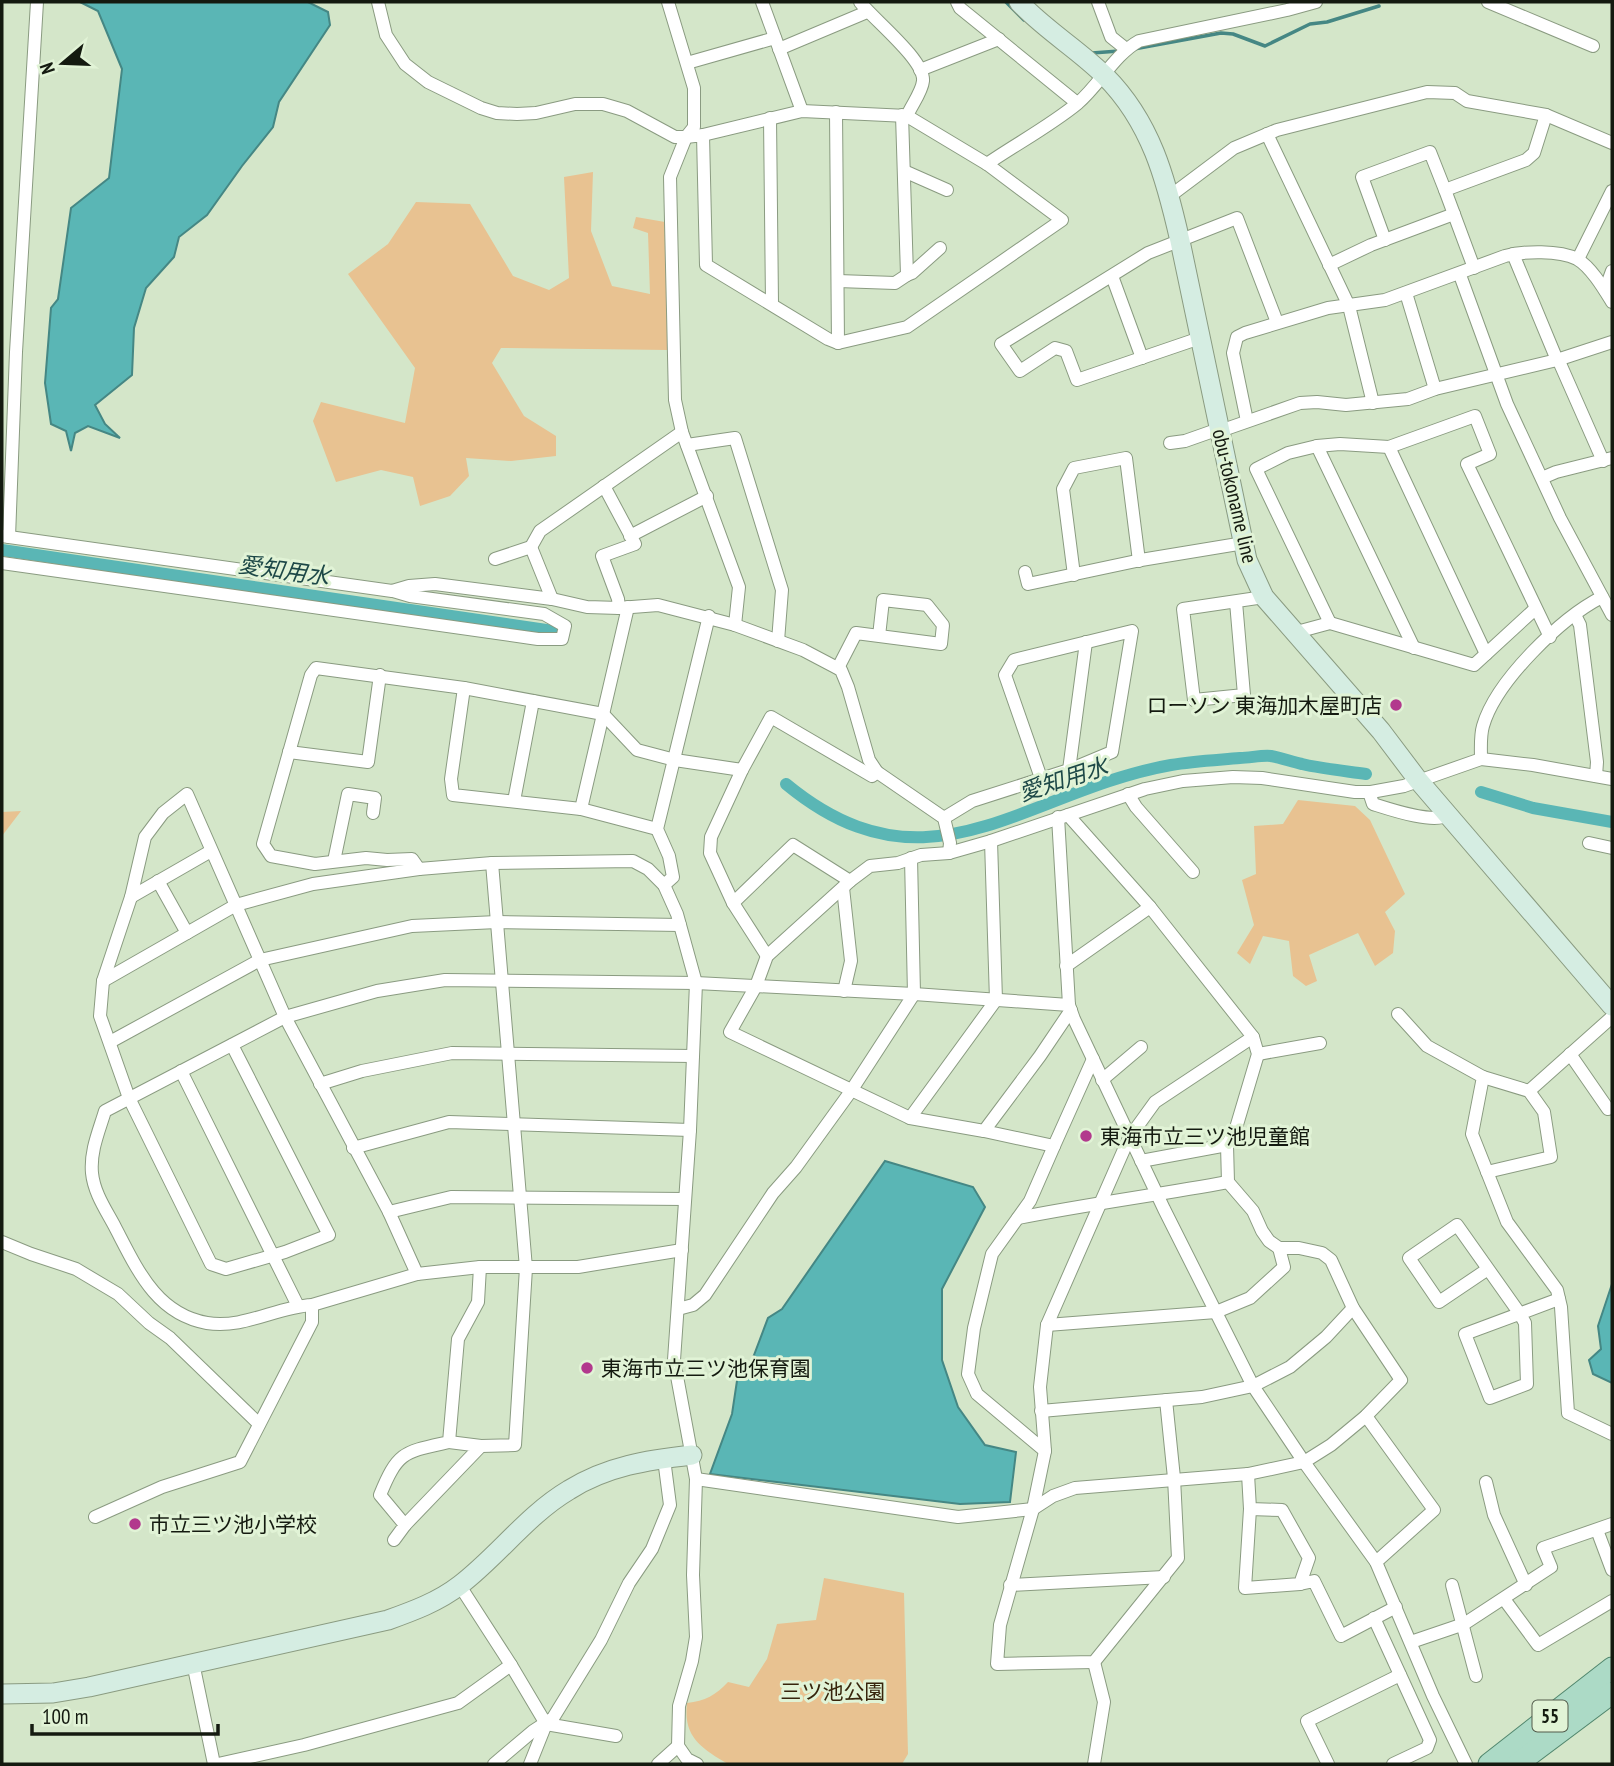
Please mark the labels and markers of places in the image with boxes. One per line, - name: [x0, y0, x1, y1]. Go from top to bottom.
- place label: ローソン 東海加木屋町店: [1147, 692, 1382, 719]
- marker: ローソン 東海加木屋町店: [1388, 697, 1404, 713]
- place label: 東海市立三ツ池児童館: [1100, 1123, 1310, 1150]
- marker: 東海市立三ツ池児童館: [1078, 1128, 1094, 1144]
- place label: 東海市立三ツ池保育園: [601, 1355, 811, 1382]
- marker: 東海市立三ツ池保育園: [579, 1360, 595, 1376]
- place label: 市立三ツ池小学校: [149, 1511, 317, 1538]
- marker: 市立三ツ池小学校: [127, 1516, 143, 1532]

